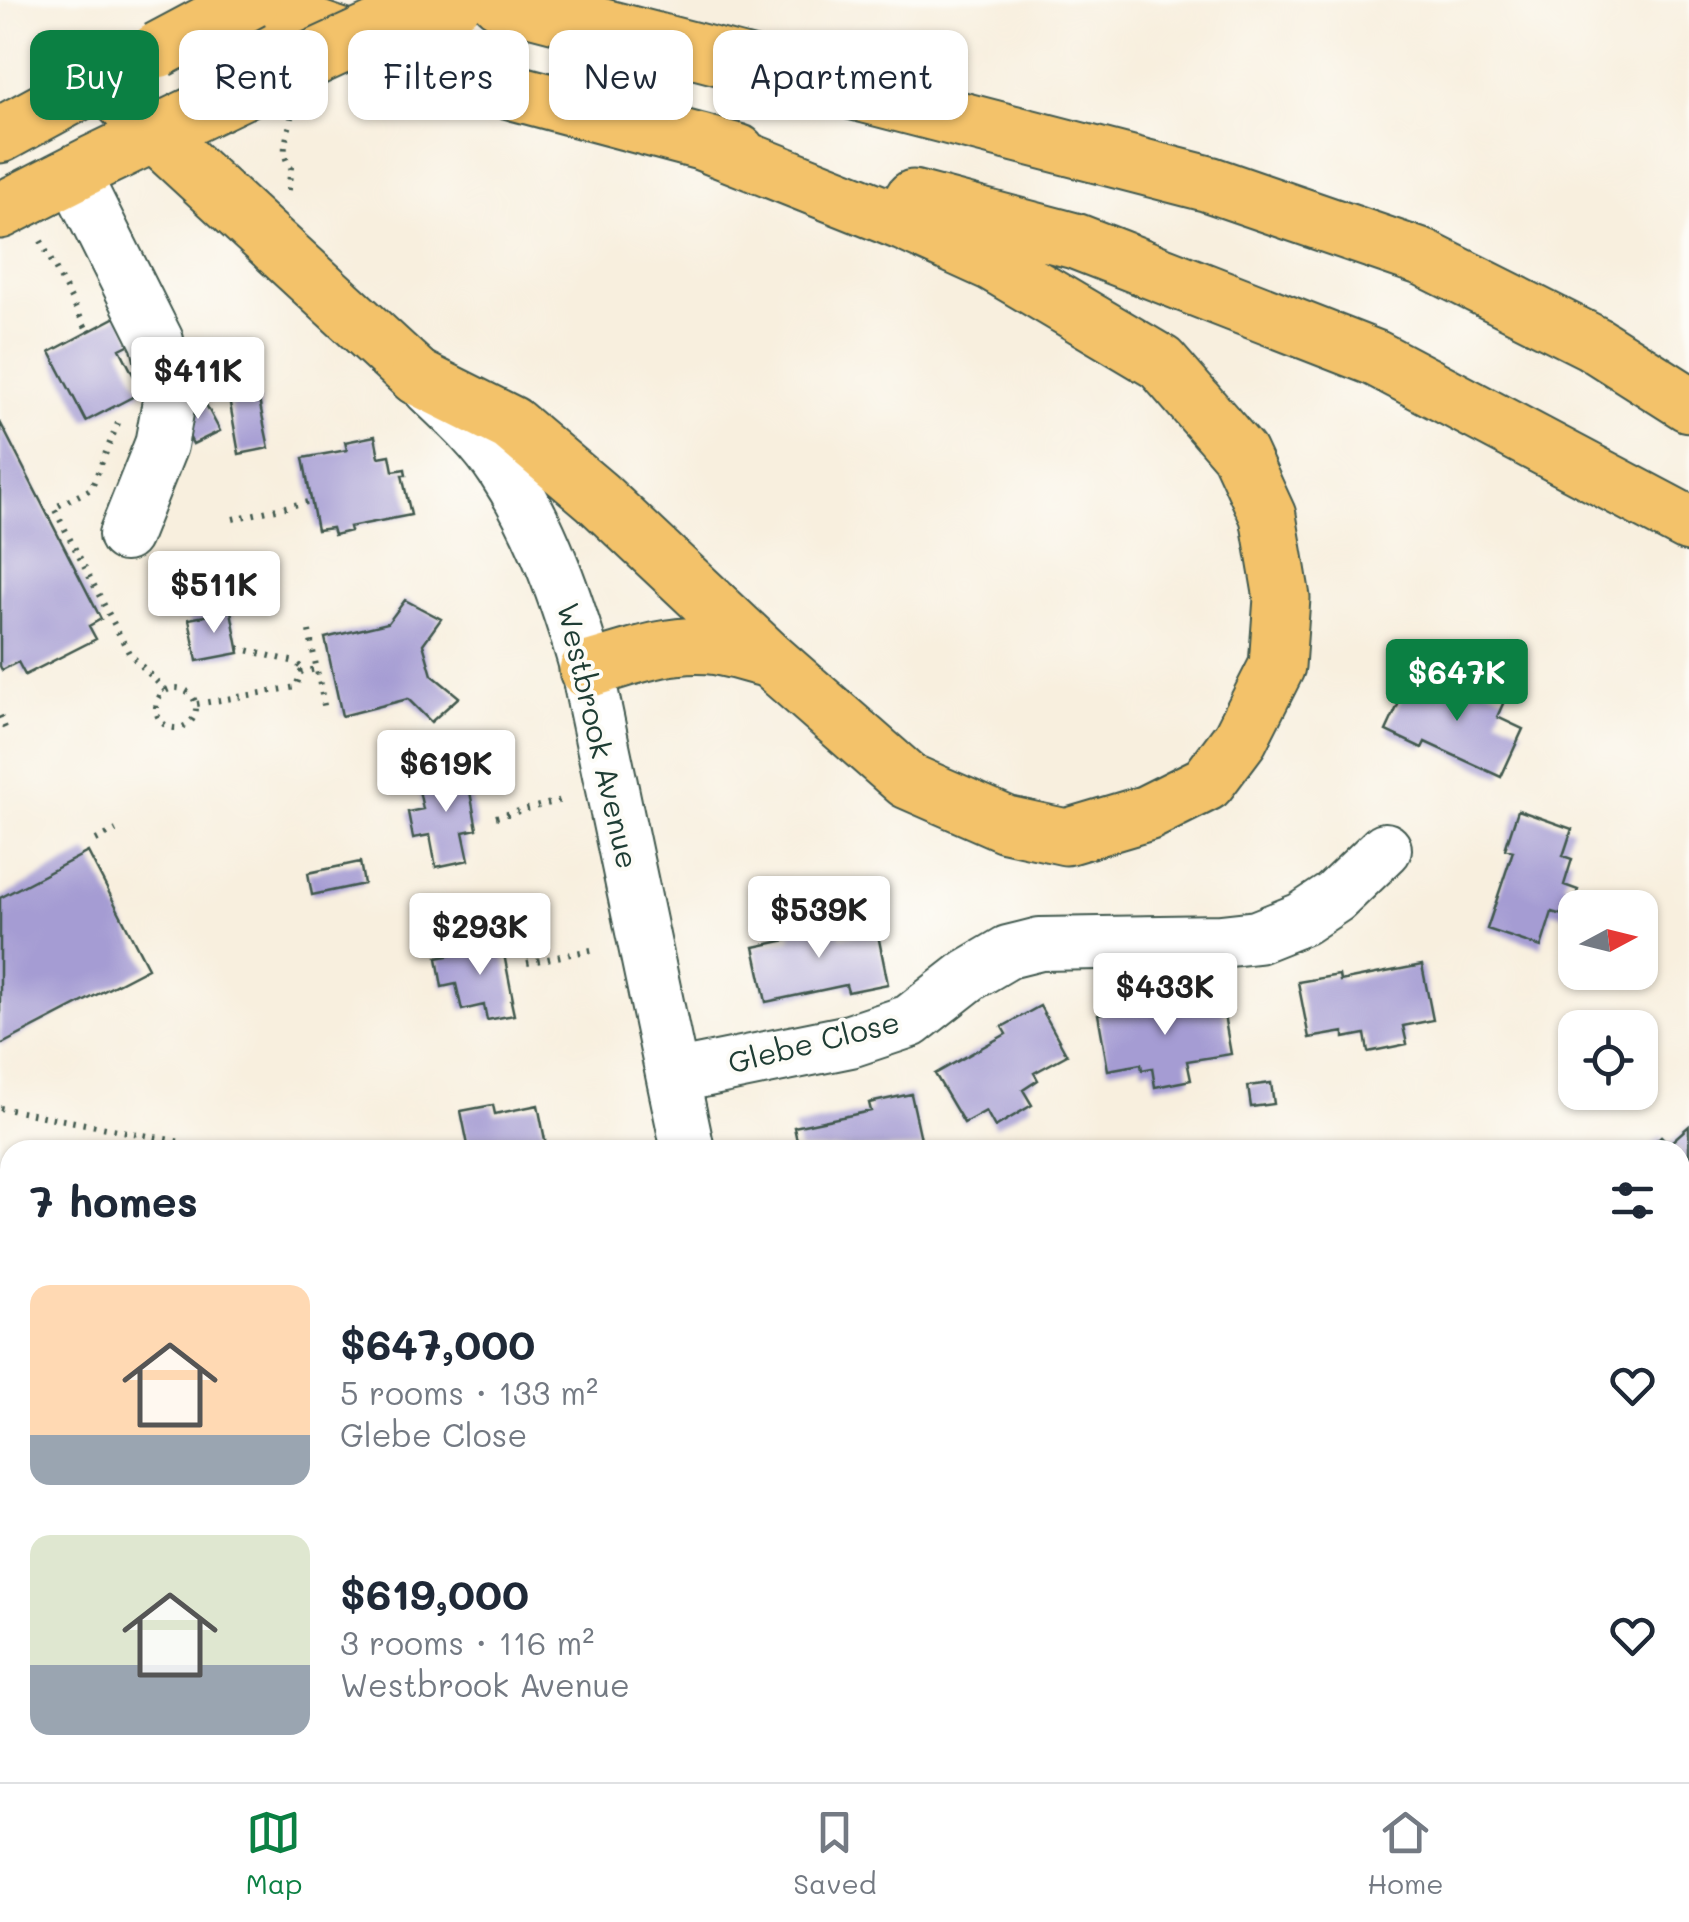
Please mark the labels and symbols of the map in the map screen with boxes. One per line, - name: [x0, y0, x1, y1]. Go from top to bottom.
- pin: $411K: [128, 337, 268, 422]
- pin: $511K: [144, 551, 284, 636]
- street label: Westbrook Avenue: [549, 599, 649, 872]
- pin: $647K: [1387, 639, 1527, 724]
- pin: $619K: [376, 730, 516, 815]
- pin: $539K: [749, 876, 889, 961]
- north arrow: [1558, 890, 1658, 990]
- pin: $293K: [410, 893, 550, 978]
- pin: $433K: [1095, 953, 1235, 1038]
- street label: Glebe Close: [724, 1000, 903, 1082]

